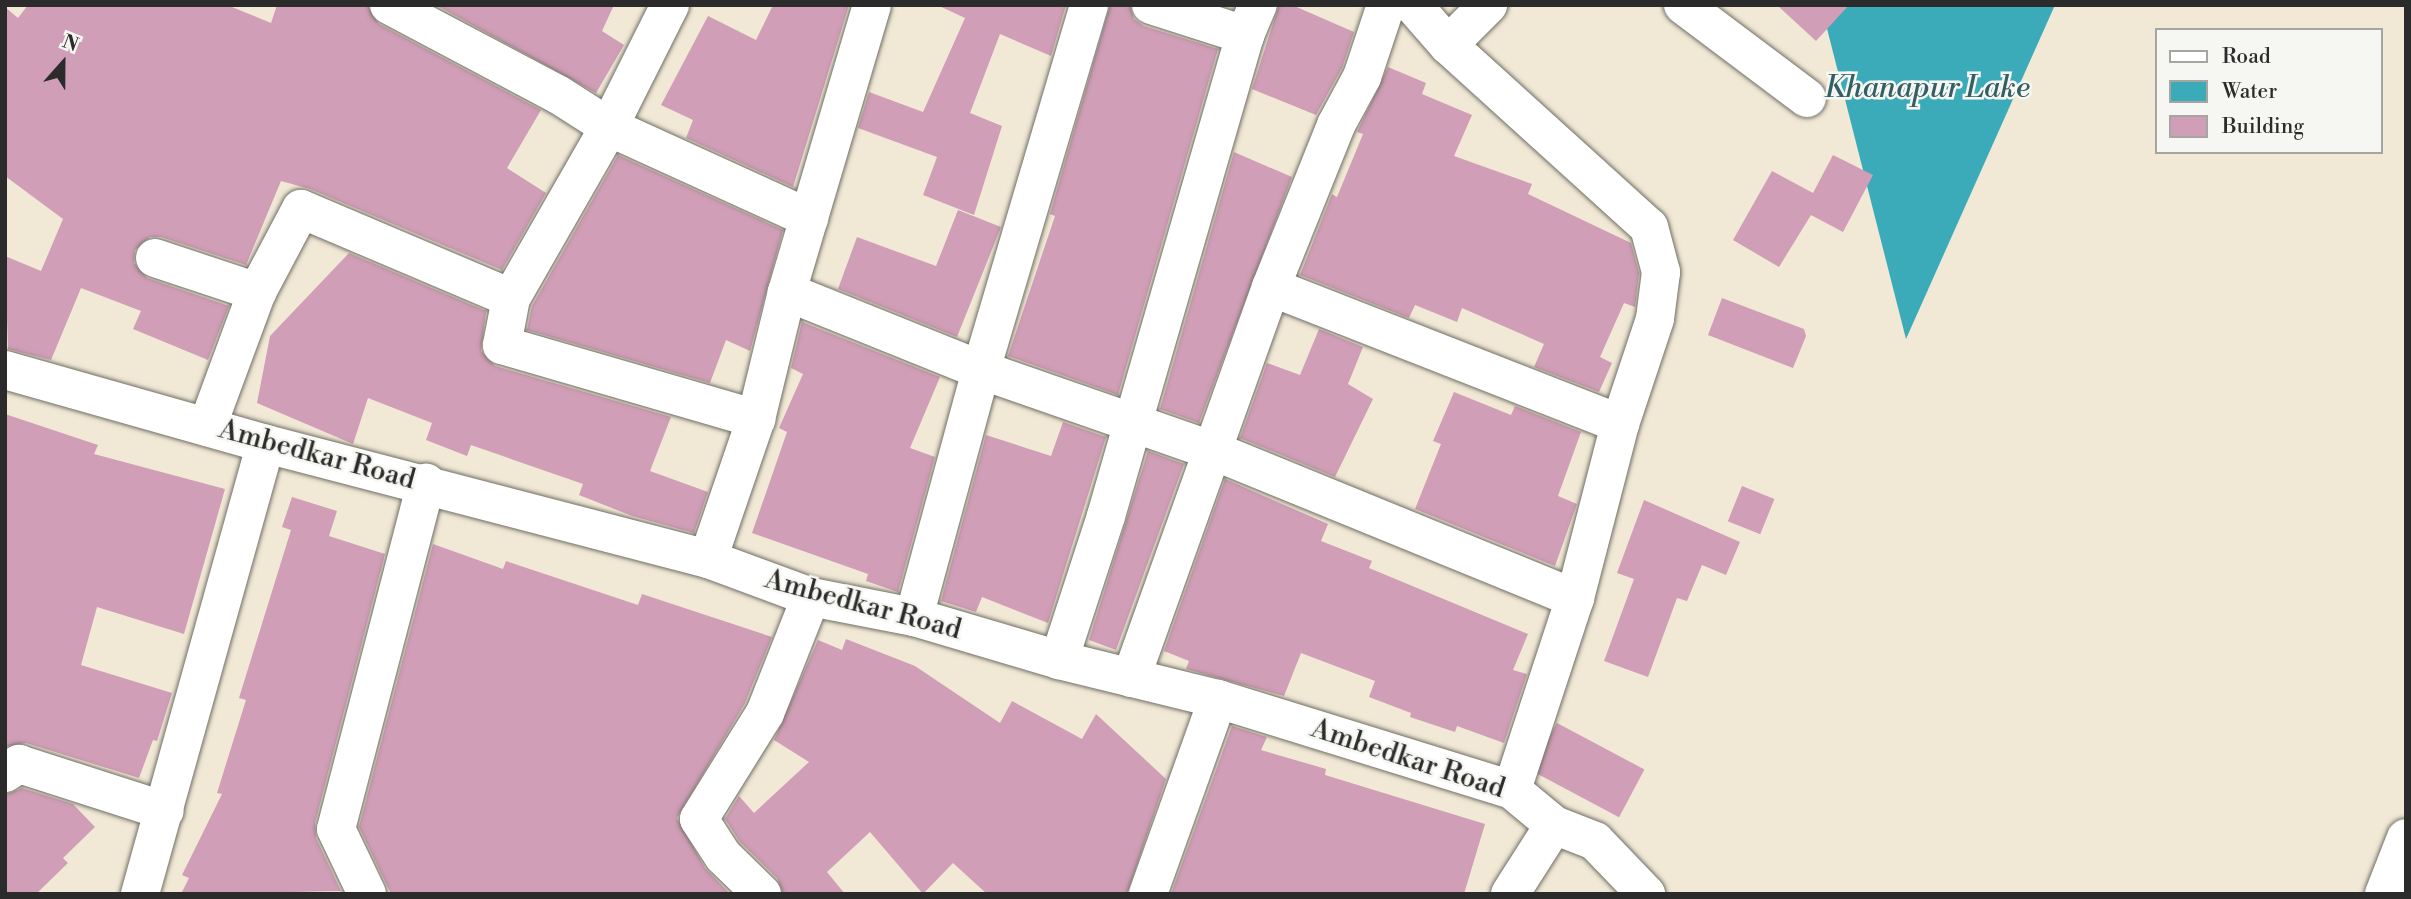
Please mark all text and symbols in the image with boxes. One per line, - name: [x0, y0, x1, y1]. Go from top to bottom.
- north arrow: [28, 28, 98, 98]
- legend: [2156, 28, 2383, 154]
- text: N: [59, 29, 82, 57]
- text: Road: [2222, 44, 2271, 70]
- water label: Khanapur Lake: [1824, 70, 2030, 106]
- text: Water: [2222, 79, 2277, 105]
- text: Building: [2222, 114, 2304, 140]
- street label: Ambedkar Road: [215, 413, 419, 497]
- street label: Ambedkar Road: [761, 563, 965, 647]
- street label: Ambedkar Road: [1307, 712, 1509, 806]

